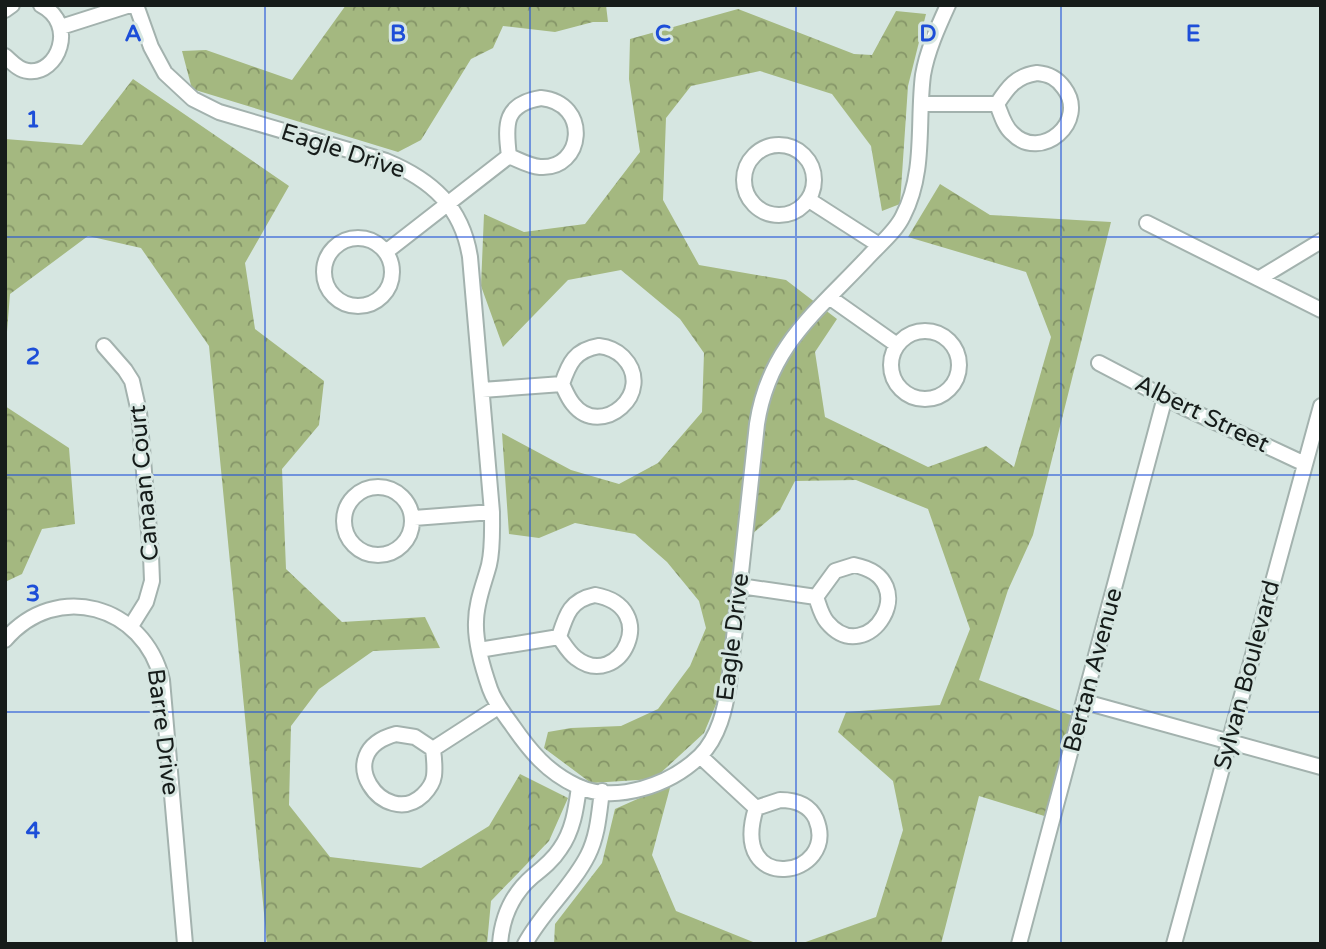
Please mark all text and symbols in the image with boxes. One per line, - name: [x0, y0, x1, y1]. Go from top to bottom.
- text: A: [124, 20, 142, 48]
- text: B: [390, 20, 406, 48]
- text: C: [655, 20, 671, 48]
- text: D: [919, 20, 937, 48]
- text: E: [1186, 20, 1200, 48]
- text: 1: [26, 106, 40, 134]
- street label: Eagle Drive: [277, 117, 409, 185]
- text: 2: [26, 343, 40, 371]
- street label: Albert Street: [1130, 369, 1274, 459]
- street label: Canaan Court: [123, 404, 165, 562]
- street label: Eagle Drive: [711, 571, 755, 703]
- street label: Sylvan Boulevard: [1208, 577, 1286, 773]
- text: 3: [26, 580, 40, 608]
- street label: Bertan Avenue: [1057, 585, 1129, 755]
- street label: Barre Drive: [141, 667, 185, 797]
- text: 4: [26, 817, 41, 845]

